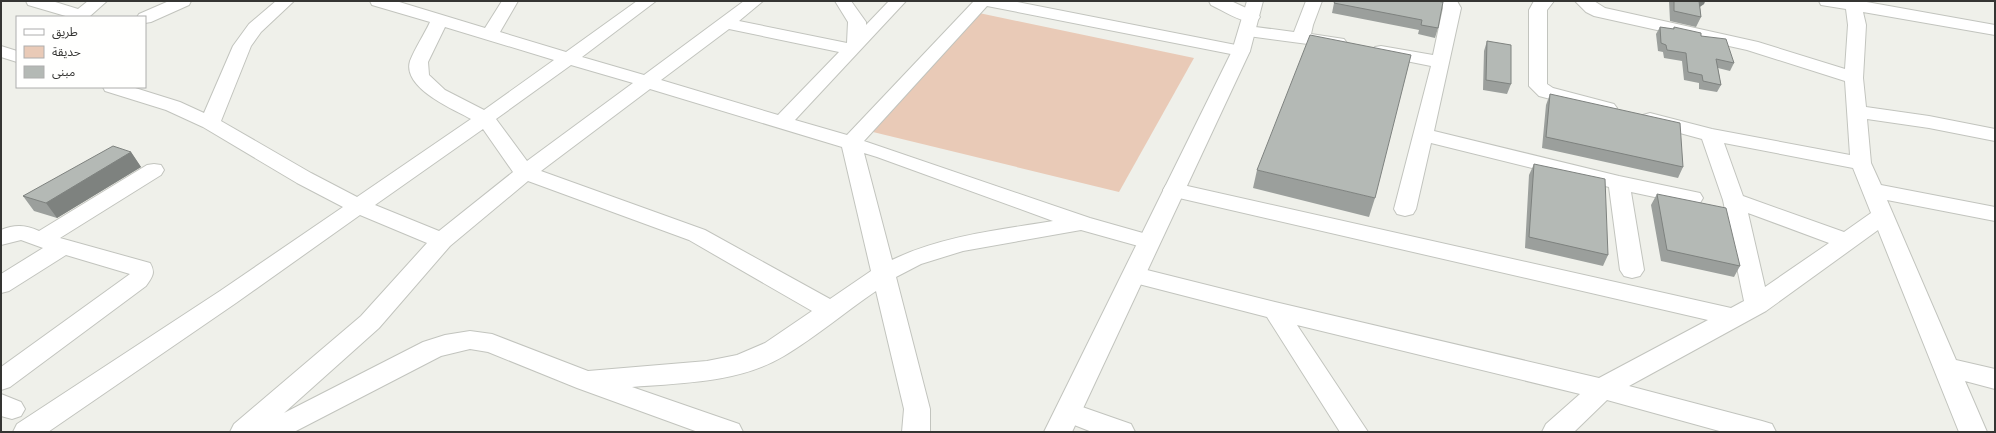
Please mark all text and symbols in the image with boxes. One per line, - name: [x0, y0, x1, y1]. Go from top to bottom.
- legend: [16, 16, 146, 88]
- text: طريق: [52, 25, 78, 40]
- text: حديقة: [52, 45, 81, 59]
- text: مبنى: [52, 65, 75, 79]

